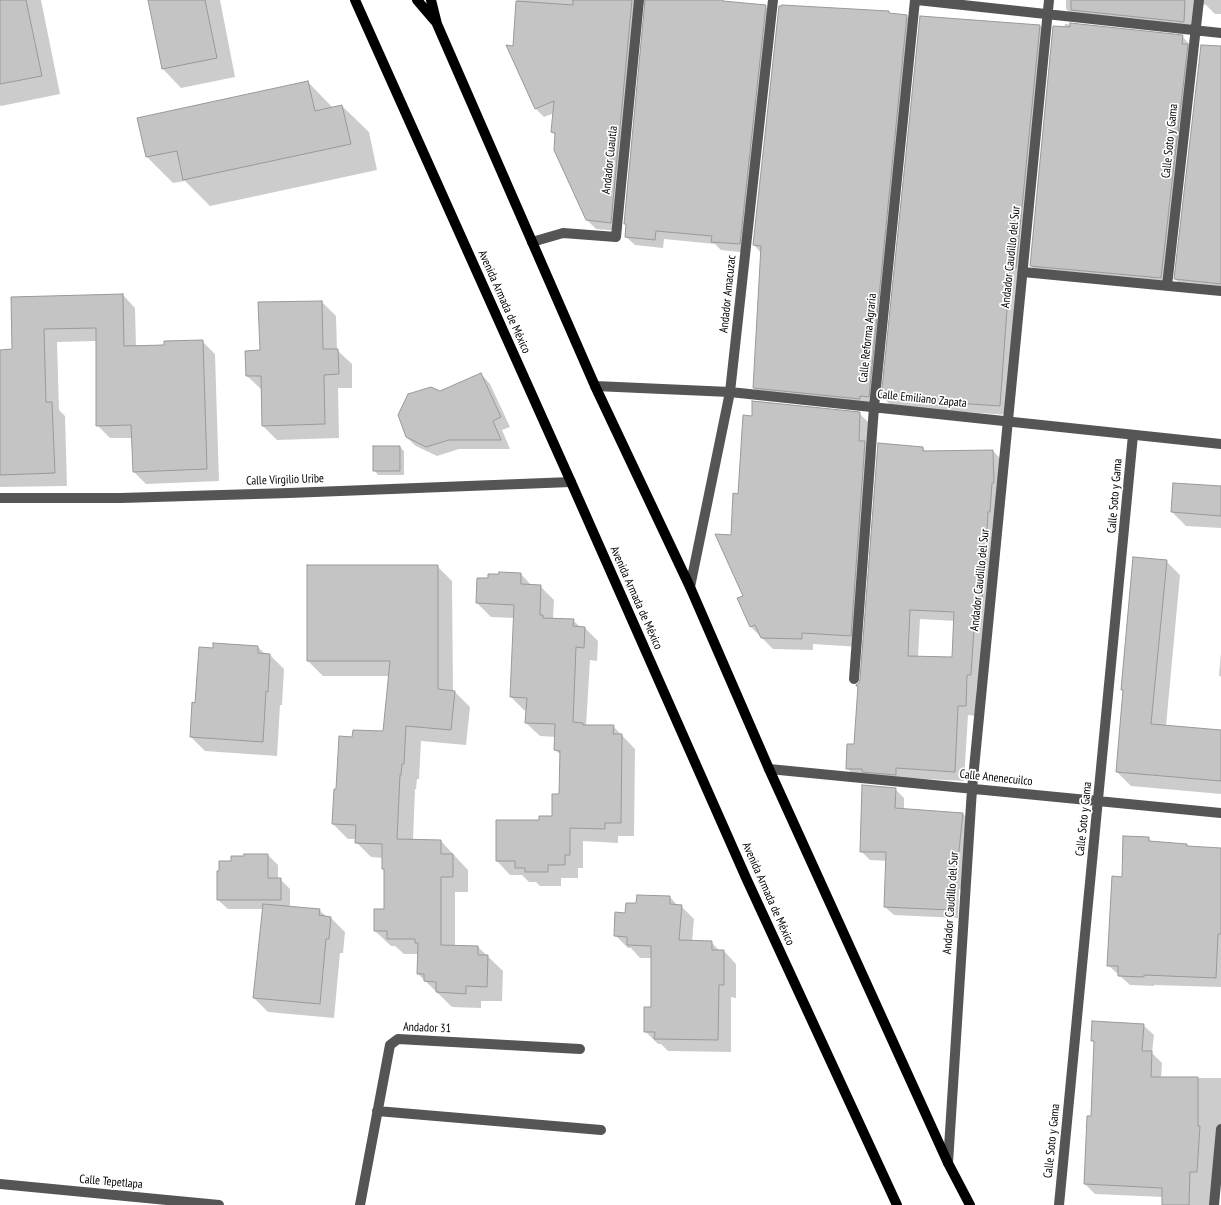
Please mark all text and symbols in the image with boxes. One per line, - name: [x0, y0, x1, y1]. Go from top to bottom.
- street label: Calle Soto y Gama: [1159, 103, 1181, 179]
- street label: Andador Cuautla: [599, 125, 621, 195]
- street label: Andador Caudillo del Sur: [998, 205, 1024, 309]
- street label: Avenida Armada de México: [475, 248, 533, 356]
- street label: Andador Amacuzac: [717, 254, 739, 334]
- street label: Calle Reforma Agraria: [856, 293, 880, 383]
- street label: Calle Emiliano Zapata: [876, 387, 968, 411]
- street label: Calle Soto y Gama: [1105, 458, 1125, 534]
- street label: Calle Virgilio Uribe: [246, 471, 324, 489]
- street label: Andador Caudillo del Sur: [967, 528, 993, 632]
- street label: Avenida Armada de México: [607, 544, 665, 652]
- street label: Calle Anenecuilco: [959, 767, 1033, 789]
- street label: Calle Soto y Gama: [1073, 781, 1095, 857]
- street label: Avenida Armada de México: [739, 840, 797, 948]
- street label: Andador Caudillo del Sur: [940, 851, 962, 955]
- street label: Andador 31: [403, 1020, 451, 1036]
- street label: Calle Soto y Gama: [1041, 1103, 1063, 1179]
- street label: Calle Tepetlapa: [79, 1172, 143, 1192]

